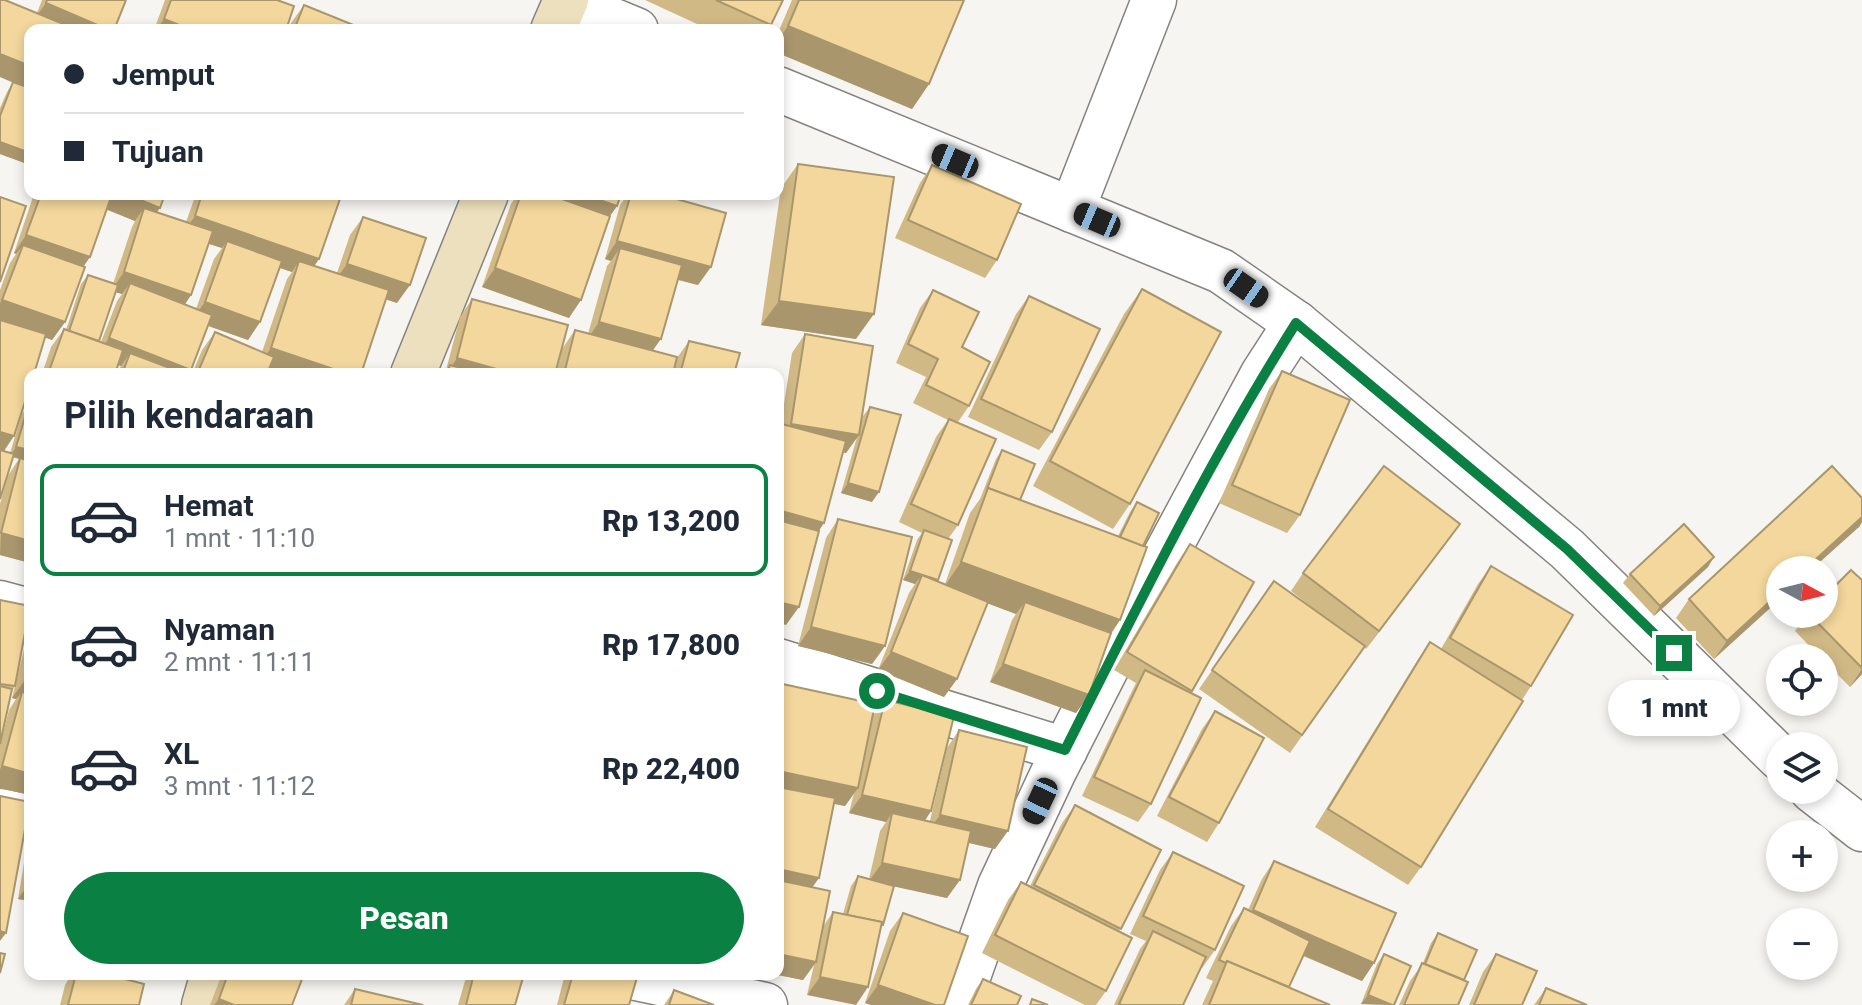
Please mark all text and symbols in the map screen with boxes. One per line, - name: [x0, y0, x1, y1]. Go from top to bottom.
- text: Jemput: [112, 57, 215, 92]
- text: Tujuan: [112, 134, 204, 169]
- car: [928, 141, 982, 181]
- car: [1070, 200, 1124, 240]
- car: [1219, 264, 1273, 312]
- text: Pilih kendaraan: [64, 395, 314, 437]
- icon: car: [68, 484, 140, 556]
- text: Hemat: [164, 488, 254, 523]
- text: Rp 13,200: [602, 503, 740, 538]
- text: 1 mnt · 11:10: [164, 523, 315, 553]
- north arrow: [1766, 556, 1838, 628]
- map controls: [1766, 556, 1838, 980]
- icon: car: [68, 608, 140, 680]
- text: Nyaman: [164, 612, 275, 647]
- text: Rp 17,800: [602, 627, 740, 662]
- route end: [1656, 635, 1692, 671]
- button: locate: [1766, 644, 1838, 716]
- text: 2 mnt · 11:11: [164, 647, 315, 677]
- route start: [859, 673, 895, 709]
- callout: 1 mnt: [1608, 681, 1740, 737]
- text: 1 mnt: [1640, 693, 1708, 723]
- icon: car: [68, 732, 140, 804]
- button: layers: [1766, 732, 1838, 804]
- text: XL: [164, 736, 199, 771]
- text: Rp 22,400: [602, 751, 740, 786]
- text: 3 mnt · 11:12: [164, 771, 315, 801]
- car: [1019, 774, 1061, 828]
- button: +: [1766, 820, 1838, 892]
- button: Pesan: [64, 872, 744, 964]
- button: −: [1766, 908, 1838, 980]

